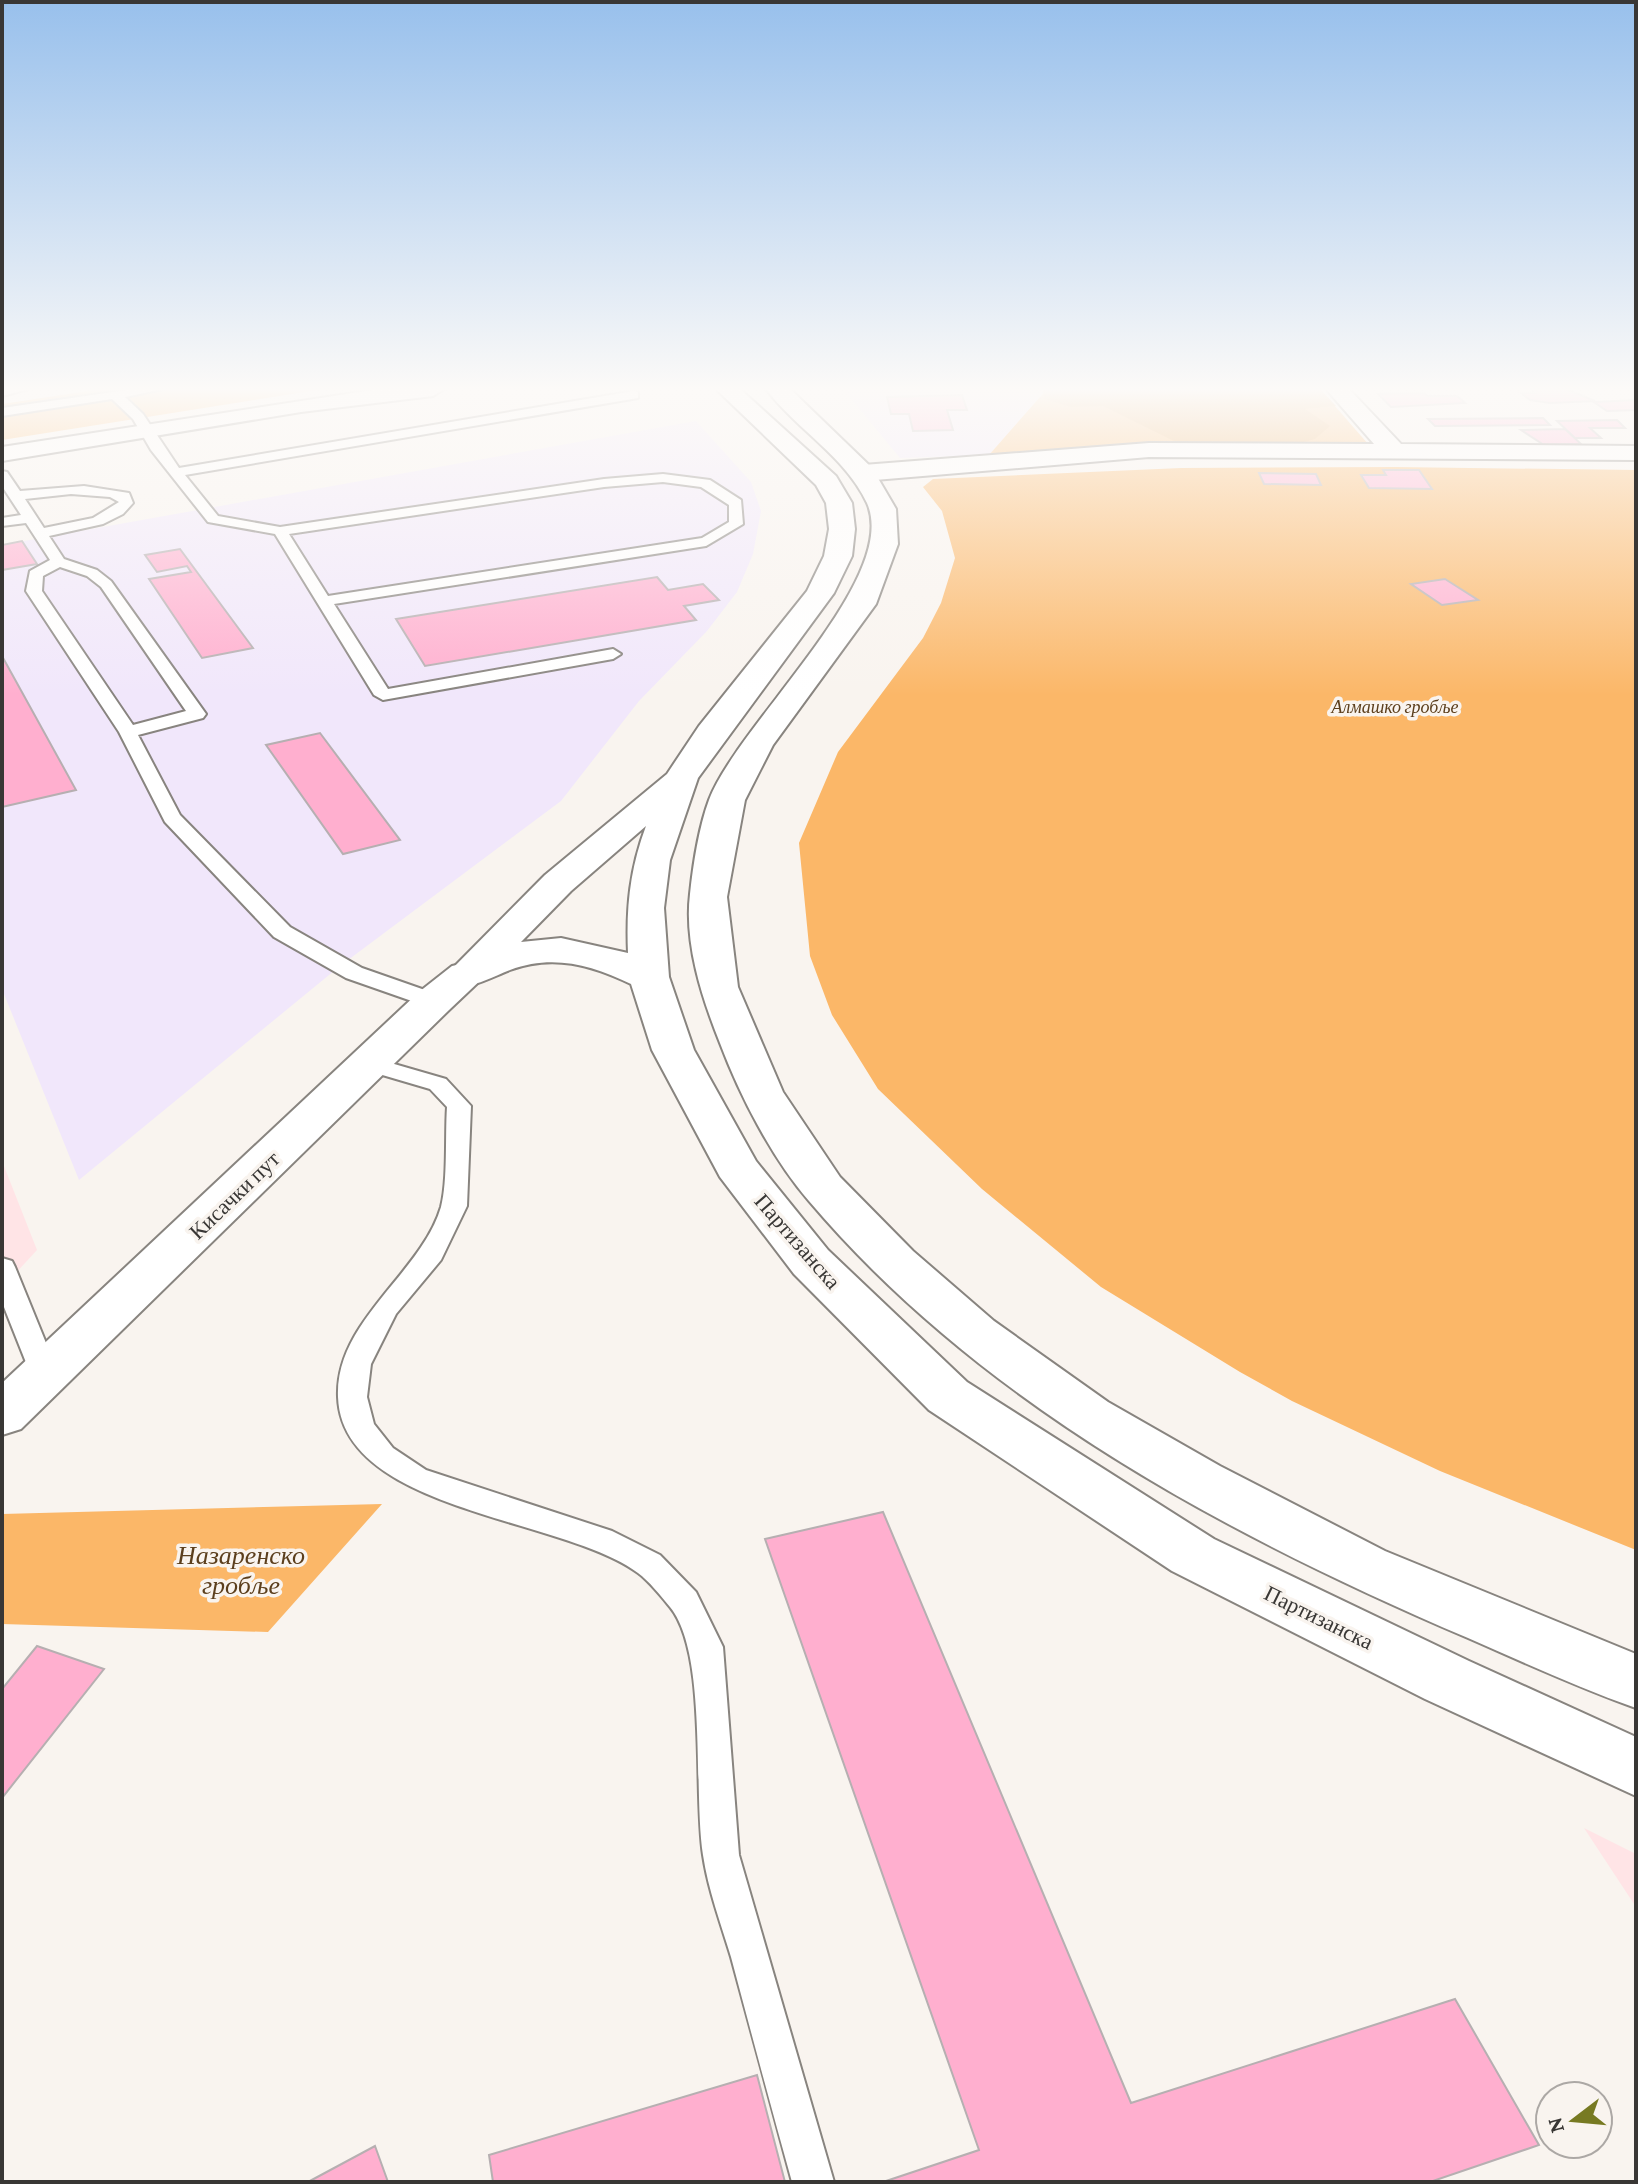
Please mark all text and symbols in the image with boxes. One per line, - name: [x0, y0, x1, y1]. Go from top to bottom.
- park label: Алмашко гробље: [1330, 697, 1459, 717]
- street label: Кисачки пут: [184, 1146, 285, 1244]
- street label: Партизанска: [750, 1189, 846, 1294]
- park label: Назаренско гробље: [176, 1541, 305, 1600]
- street label: Партизанска: [1260, 1580, 1377, 1655]
- north arrow: [1534, 2080, 1614, 2160]
- text: N: [1541, 2115, 1569, 2136]

